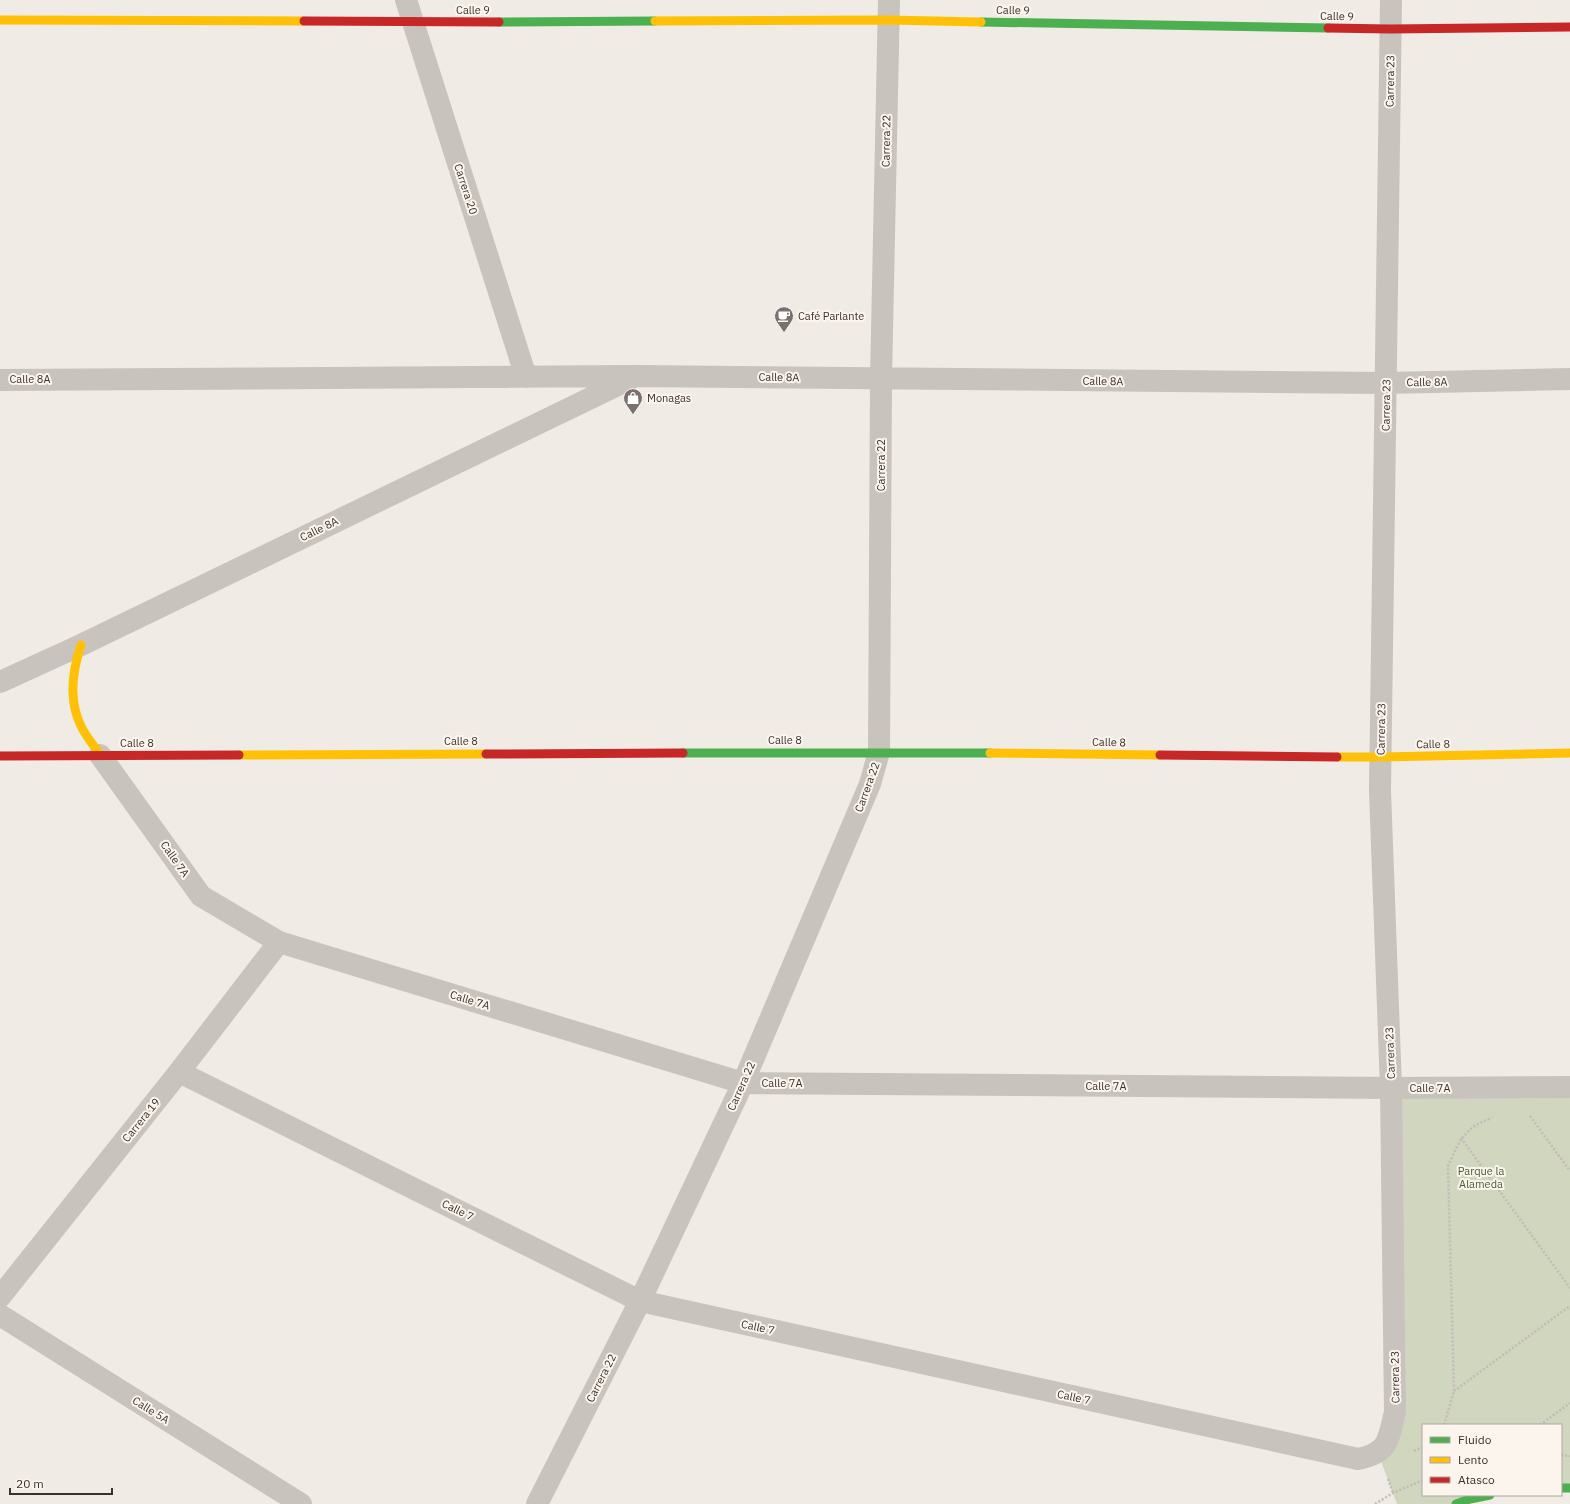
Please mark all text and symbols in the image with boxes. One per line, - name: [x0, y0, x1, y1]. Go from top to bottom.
- street label: Calle 9: [456, 3, 490, 17]
- street label: Calle 9: [996, 3, 1030, 17]
- street label: Calle 9: [1320, 9, 1354, 23]
- street label: Carrera 23: [1383, 55, 1397, 107]
- street label: Carrera 22: [879, 115, 893, 167]
- street label: Carrera 20: [451, 162, 481, 216]
- cafe icon: Café Parlante: [773, 305, 795, 333]
- place label: Café Parlante: [798, 309, 864, 323]
- street label: Calle 8A: [758, 370, 800, 384]
- street label: Calle 8A: [10, 372, 50, 386]
- street label: Calle 8A: [1082, 374, 1124, 388]
- street label: Calle 8A: [1406, 375, 1448, 389]
- street label: Carrera 23: [1379, 379, 1393, 431]
- shop icon: Monagas: [622, 387, 644, 415]
- place label: Monagas: [647, 391, 691, 405]
- street label: Carrera 22: [874, 439, 888, 491]
- street label: Calle 8A: [298, 514, 340, 544]
- street label: Carrera 23: [1374, 703, 1388, 755]
- street label: Calle 8: [768, 733, 802, 747]
- street label: Calle 8: [444, 734, 478, 748]
- street label: Calle 8: [1092, 735, 1126, 749]
- street label: Calle 8: [120, 736, 154, 750]
- street label: Calle 8: [1416, 737, 1450, 751]
- street label: Carrera 22: [851, 760, 883, 814]
- street label: Calle 7A: [158, 838, 192, 880]
- street label: Calle 7A: [448, 987, 492, 1013]
- street label: Carrera 23: [1382, 1027, 1398, 1079]
- street label: Carrera 22: [724, 1059, 758, 1113]
- street label: Calle 7A: [762, 1076, 802, 1090]
- street label: Calle 7A: [1086, 1079, 1126, 1093]
- street label: Calle 7A: [1410, 1081, 1450, 1095]
- street label: Carrera 19: [119, 1095, 163, 1145]
- park label: Parque la Alameda: [1458, 1164, 1504, 1191]
- street label: Calle 7: [440, 1196, 476, 1224]
- street label: Calle 7: [740, 1317, 776, 1337]
- street label: Carrera 22: [583, 1351, 619, 1405]
- street label: Carrera 23: [1388, 1351, 1402, 1403]
- street label: Calle 7: [1056, 1387, 1092, 1407]
- street label: Calle 5A: [130, 1393, 172, 1427]
- legend: [1422, 1424, 1562, 1496]
- text: Fluido: [1458, 1432, 1492, 1447]
- text: Lento: [1458, 1452, 1488, 1467]
- scale bar: [10, 1470, 112, 1496]
- text: Atasco: [1458, 1472, 1495, 1487]
- text: 20 m: [16, 1476, 44, 1491]

